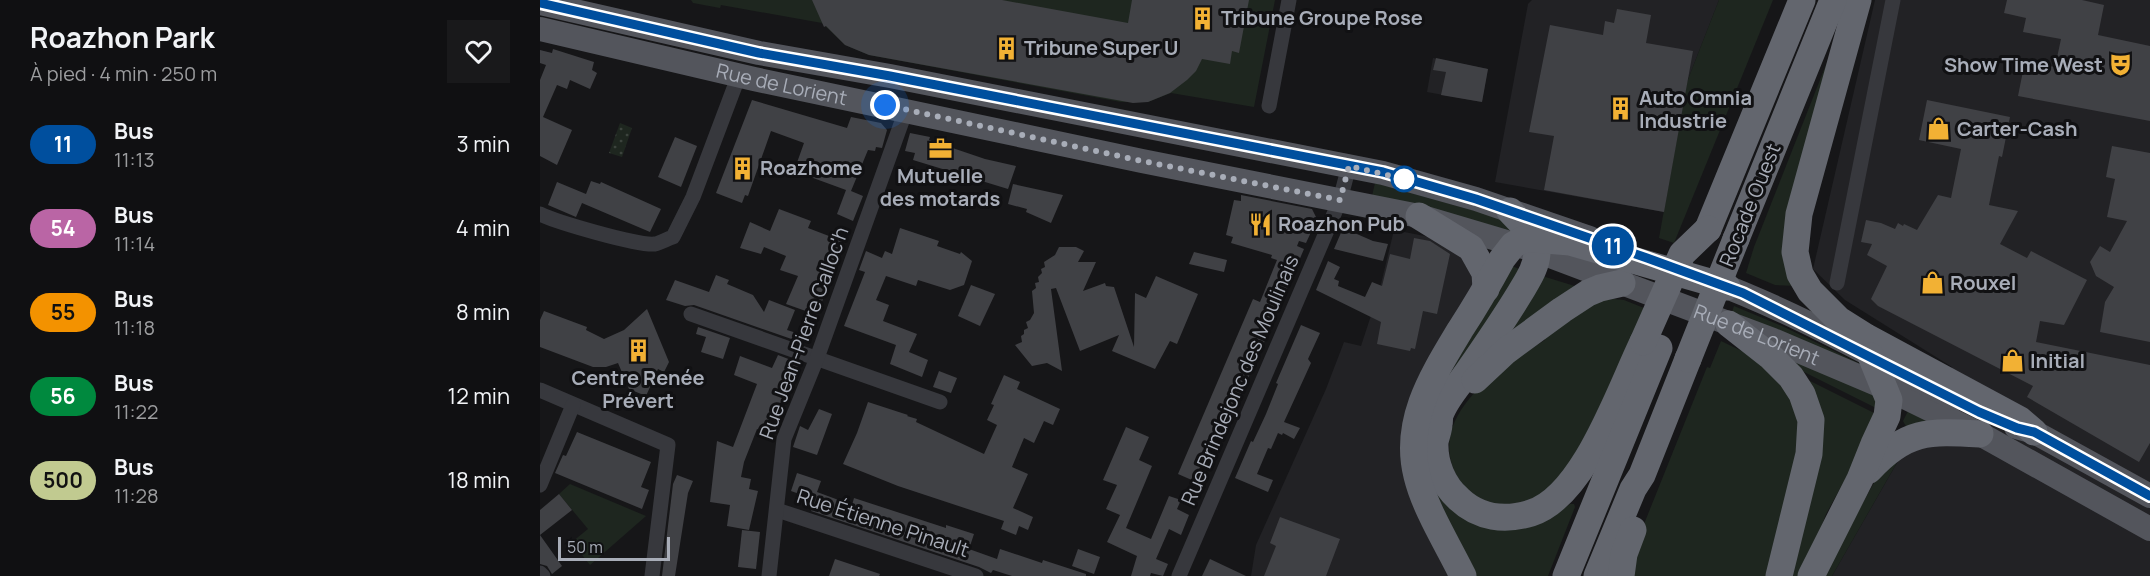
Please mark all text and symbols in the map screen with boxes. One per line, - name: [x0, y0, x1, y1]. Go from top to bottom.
- place label: Tribune Groupe Rose: [1221, 4, 1423, 31]
- building icon: Tribune Groupe Rose: [1190, 5, 1216, 31]
- text: Roazhon Park: [30, 18, 215, 56]
- button: heart: [447, 20, 510, 83]
- place label: Tribune Super U: [1024, 34, 1178, 61]
- building icon: Tribune Super U: [993, 35, 1019, 61]
- place label: Show Time West: [1944, 51, 2103, 78]
- theatre icon: Show Time West: [2108, 52, 2134, 78]
- street label: Rue de Lorient: [714, 57, 850, 111]
- text: À pied · 4 min · 250 m: [30, 60, 217, 87]
- place label: Auto Omnia Industrie: [1639, 84, 1752, 134]
- your location: [870, 90, 900, 120]
- building icon: Auto Omnia Industrie: [1608, 96, 1634, 122]
- place label: Carter-Cash: [1957, 115, 2077, 142]
- text: Bus: [114, 116, 154, 146]
- shop icon: Carter-Cash: [1926, 116, 1952, 142]
- text: 3 min: [457, 129, 510, 159]
- text: 11: [54, 130, 72, 158]
- office icon: Mutuelle des motards: [927, 135, 953, 161]
- street label: Rocade Ouest: [1713, 139, 1787, 270]
- text: 11:13: [114, 146, 154, 173]
- place label: Roazhome: [760, 154, 862, 181]
- building icon: Roazhome: [729, 155, 755, 181]
- place label: Mutuelle des motards: [880, 162, 1000, 212]
- unlabelled marker: [1391, 166, 1417, 192]
- text: Bus: [114, 200, 154, 230]
- place label: Roazhon Pub: [1278, 210, 1405, 237]
- restaurant icon: Roazhon Pub: [1247, 211, 1273, 237]
- text: 4 min: [456, 213, 510, 243]
- text: 54: [50, 214, 76, 242]
- street label: Rue Jean-Pierre Calloc'h: [753, 223, 855, 443]
- line badge: 11: [1586, 226, 1640, 266]
- text: 11:14: [114, 230, 155, 257]
- text: 11: [1604, 232, 1622, 260]
- street label: Rue Brindejonc des Moulinais: [1174, 251, 1305, 509]
- place label: Rouxel: [1950, 269, 2016, 296]
- shop icon: Rouxel: [1919, 270, 1945, 296]
- text: Bus: [114, 284, 154, 314]
- text: 8 min: [456, 297, 510, 327]
- street label: Rue de Lorient: [1690, 297, 1824, 371]
- text: 55: [51, 298, 75, 326]
- text: 11:18: [114, 314, 155, 341]
- building icon: Centre Renée Prévert: [625, 337, 651, 363]
- place label: Initial: [2030, 347, 2085, 374]
- shop icon: Initial: [1999, 348, 2025, 374]
- place label: Centre Renée Prévert: [571, 364, 705, 414]
- text: Bus: [114, 368, 154, 398]
- text: 12 min: [448, 381, 510, 411]
- text: 56: [50, 382, 76, 410]
- text: 11:22: [114, 398, 158, 425]
- text: Bus: [114, 452, 154, 482]
- text: 18 min: [447, 465, 510, 495]
- text: 500: [43, 466, 83, 494]
- text: 11:28: [114, 482, 159, 509]
- street label: Rue Étienne Pinault: [794, 482, 973, 563]
- scale bar: [558, 534, 670, 562]
- text: 50 m: [567, 536, 603, 558]

